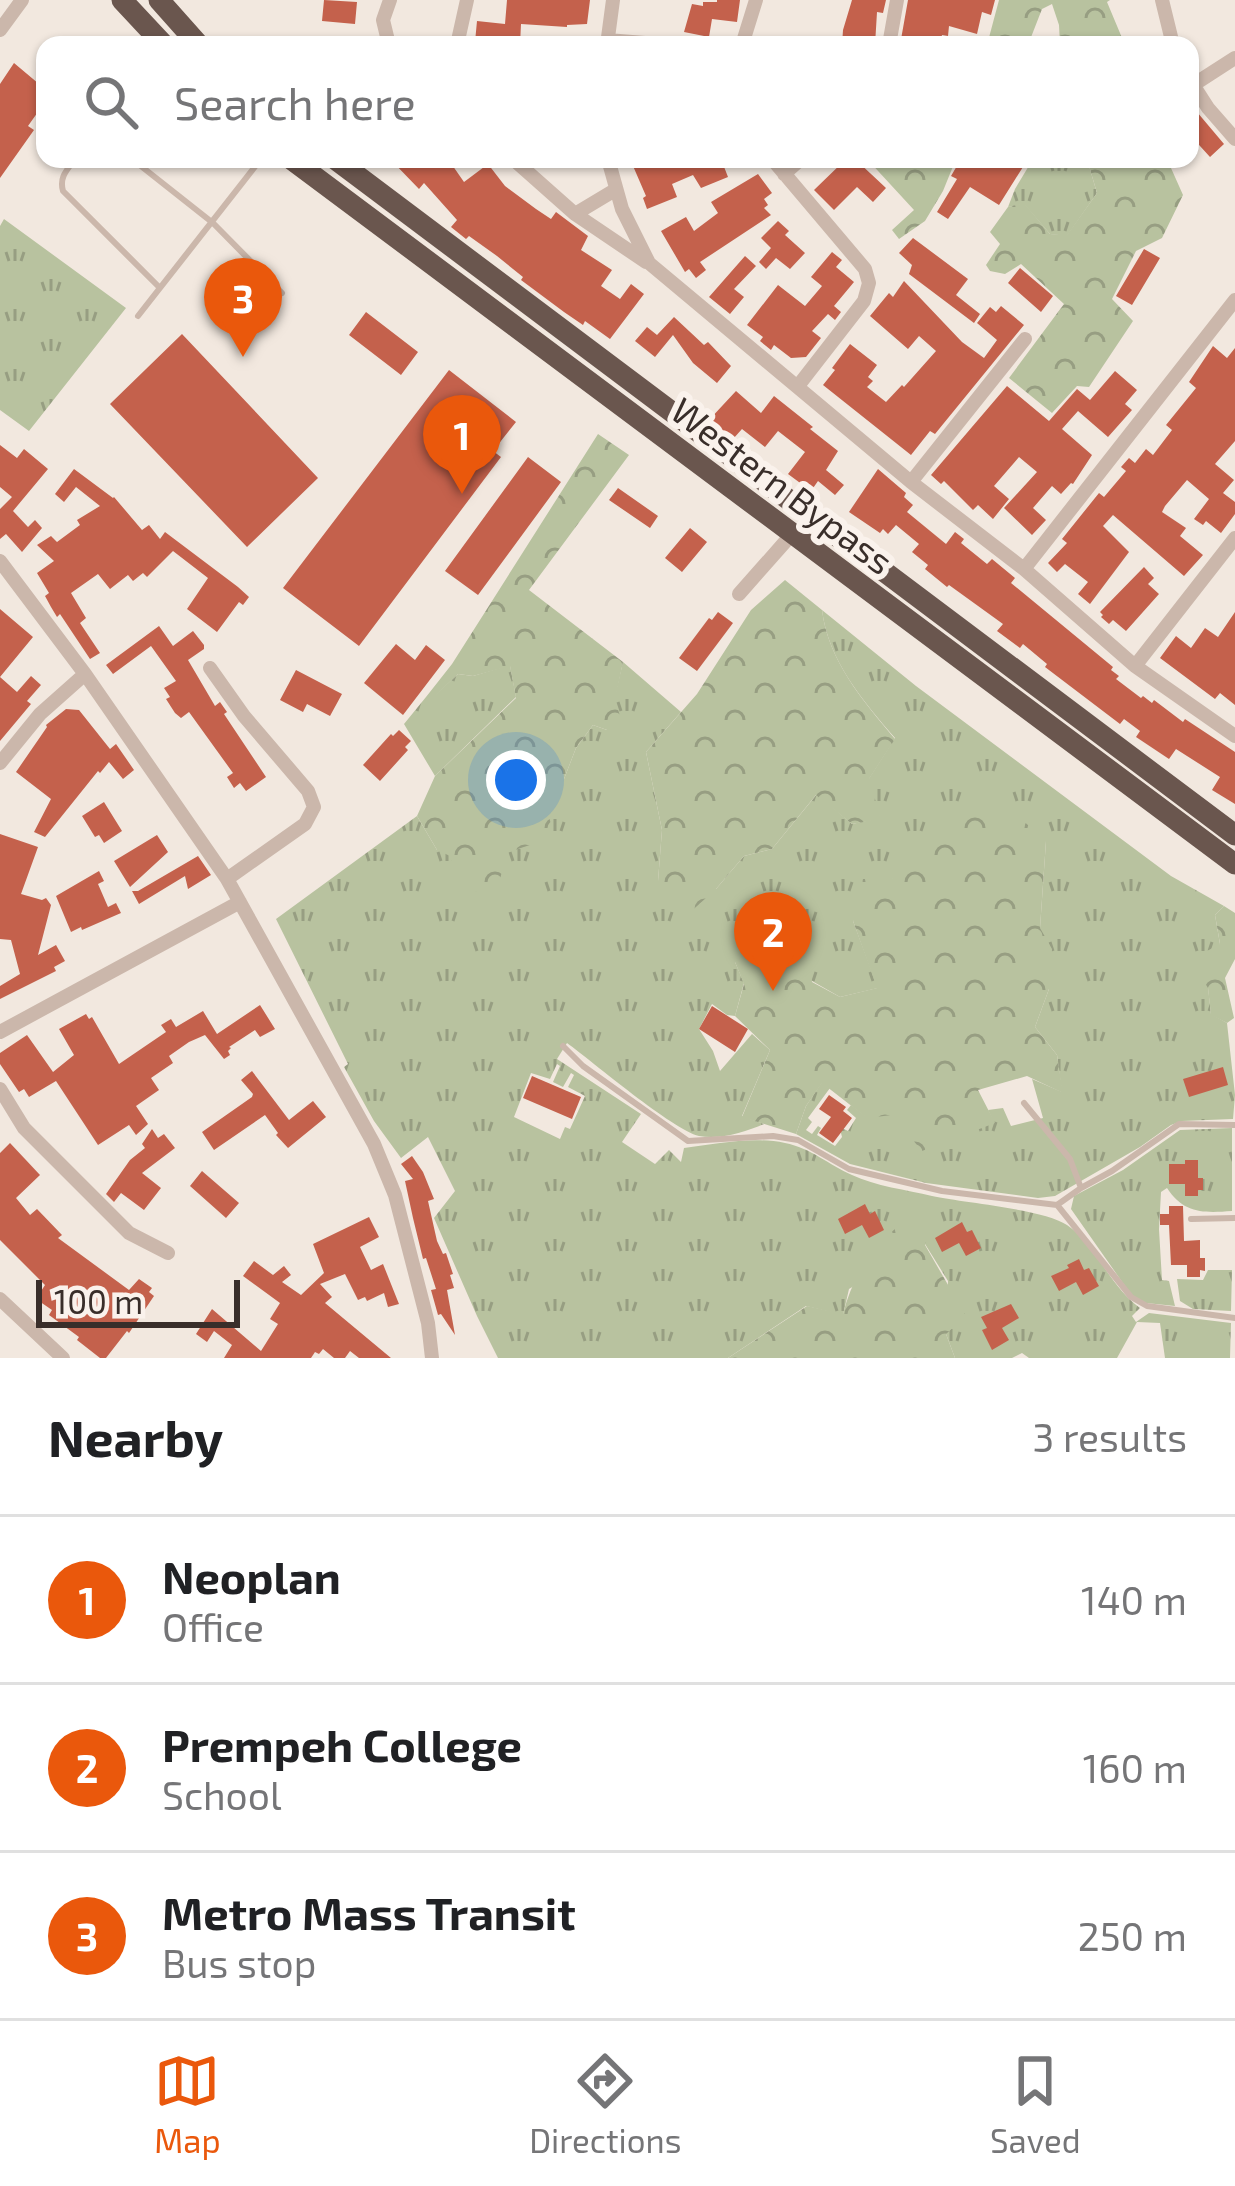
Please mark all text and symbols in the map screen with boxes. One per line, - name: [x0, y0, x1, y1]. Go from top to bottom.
- search box: [36, 36, 1199, 168]
- icon: search: [78, 69, 144, 135]
- text: Search here: [174, 75, 416, 129]
- pin: 3: [204, 258, 282, 357]
- street label: Western Bypass: [664, 388, 902, 582]
- pin: 1: [423, 395, 501, 494]
- your location: [486, 750, 546, 810]
- pin: 2: [734, 892, 812, 991]
- scale bar: [36, 1274, 240, 1327]
- text: 100 m: [54, 1281, 143, 1321]
- text: Nearby: [48, 1406, 223, 1467]
- text: 3 results: [1033, 1413, 1187, 1460]
- text: Neoplan: [162, 1549, 341, 1603]
- text: 1: [79, 1576, 95, 1623]
- text: 140 m: [1081, 1576, 1187, 1623]
- text: Office: [162, 1603, 264, 1650]
- text: Prempeh College: [162, 1717, 522, 1771]
- text: 2: [76, 1744, 98, 1791]
- text: 160 m: [1083, 1744, 1187, 1791]
- text: School: [162, 1771, 282, 1818]
- text: Metro Mass Transit: [162, 1885, 576, 1939]
- text: 3: [76, 1912, 98, 1959]
- text: 250 m: [1078, 1912, 1187, 1959]
- text: Bus stop: [162, 1939, 316, 1986]
- tab: Map: [154, 2048, 221, 2160]
- tab: Directions: [529, 2048, 681, 2160]
- tab: Saved: [990, 2048, 1081, 2160]

